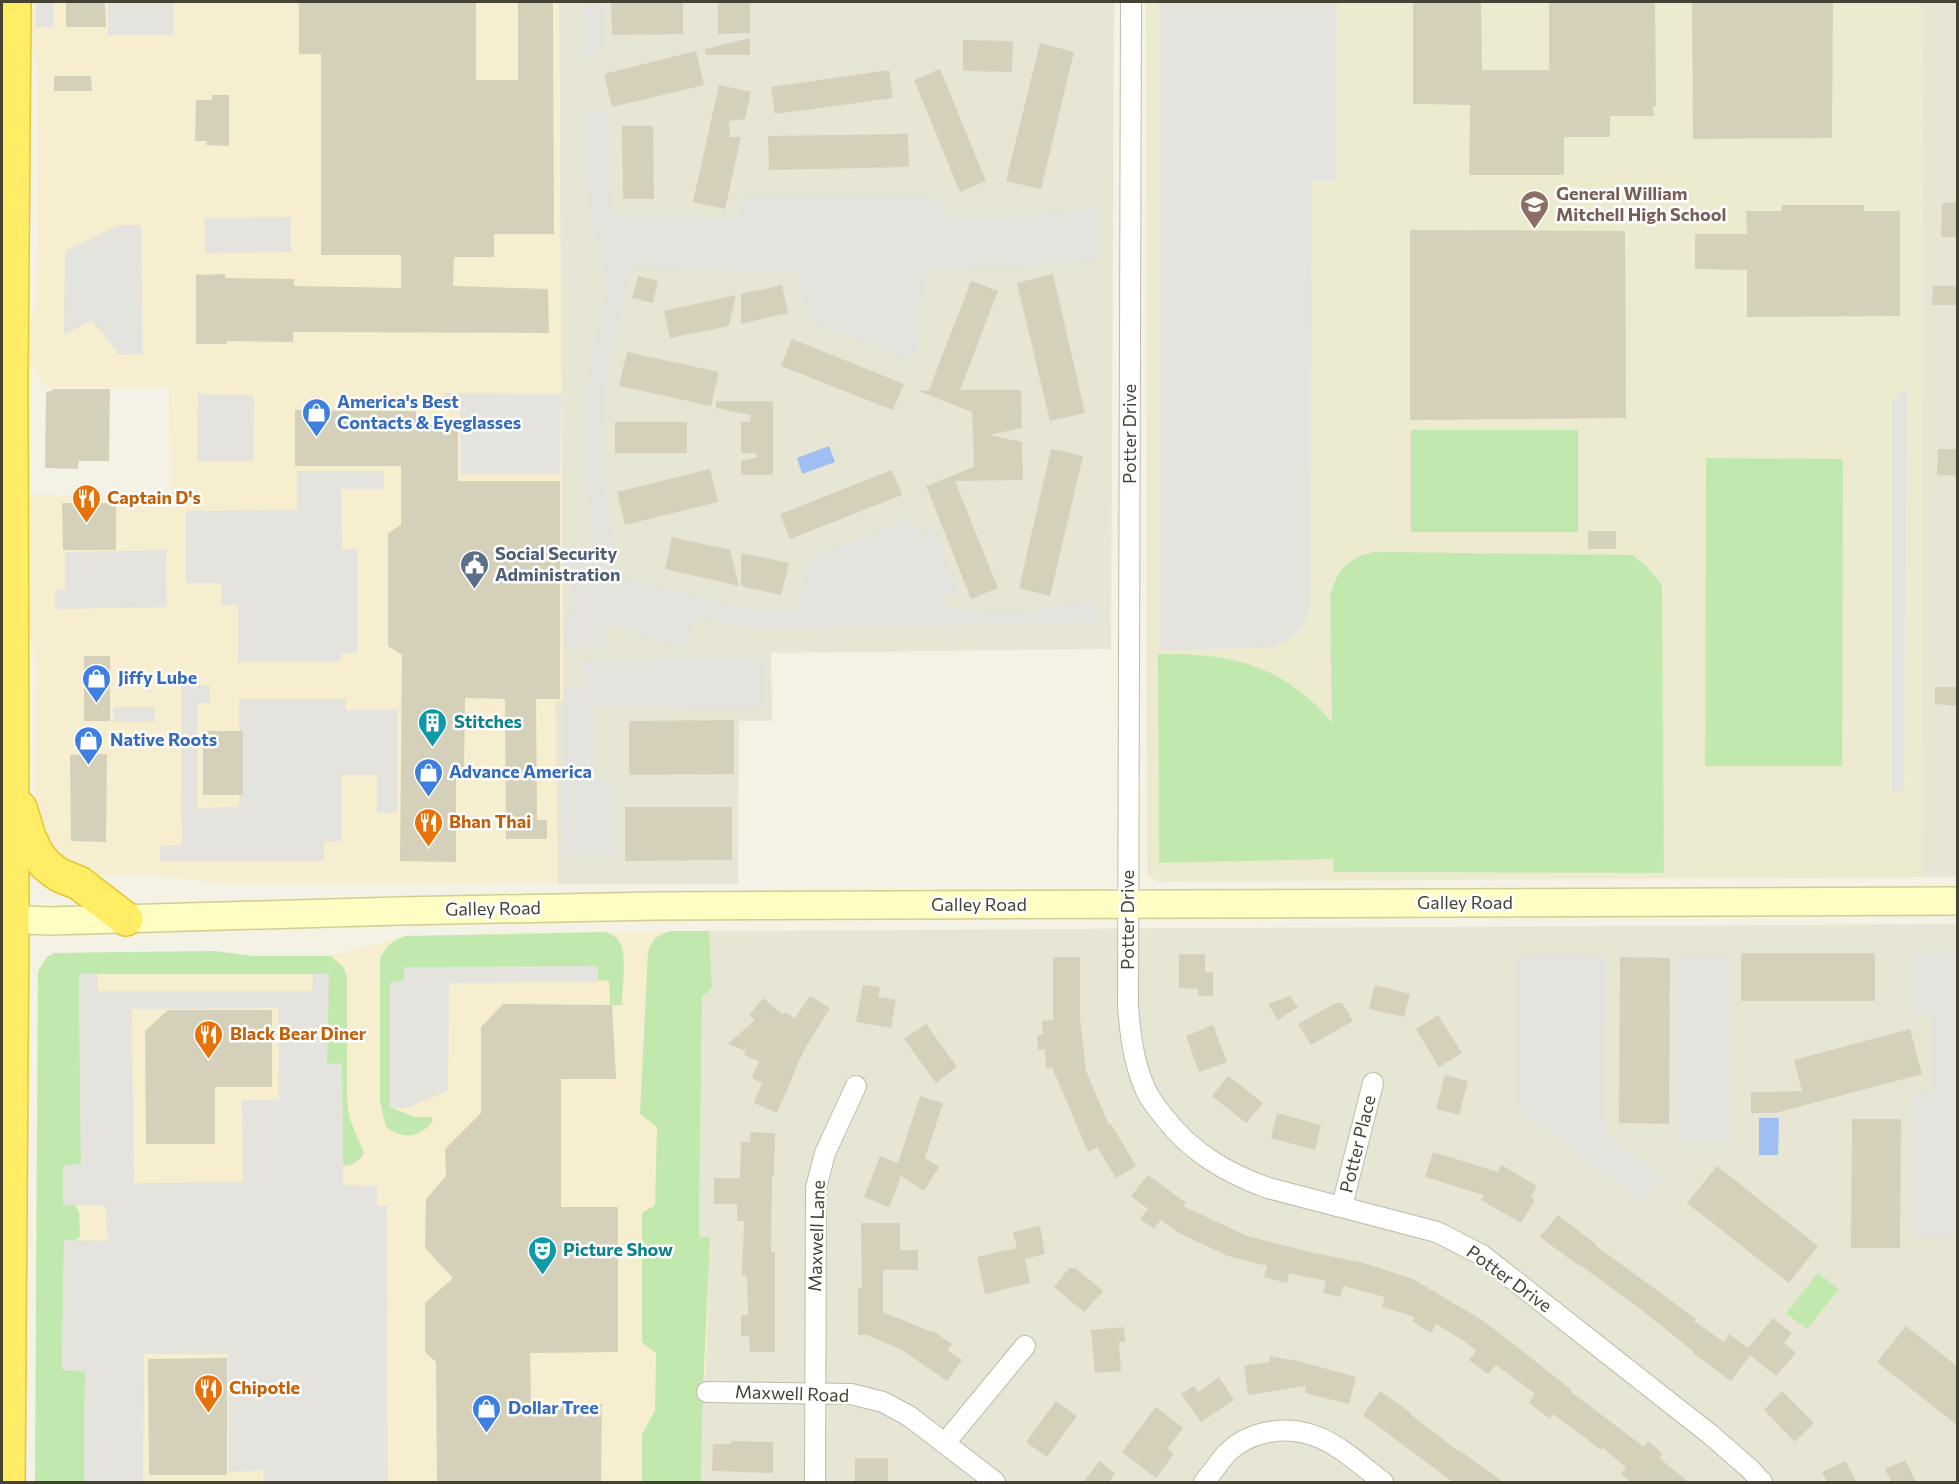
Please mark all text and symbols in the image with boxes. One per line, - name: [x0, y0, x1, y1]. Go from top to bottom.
- place label: General William Mitchell High School: [1556, 182, 1726, 225]
- school or university icon: General William Mitchell High School: [1519, 188, 1551, 230]
- street label: Potter Drive: [1118, 384, 1140, 484]
- place label: America's Best Contacts & Eyeglasses: [337, 390, 521, 433]
- shop icon: America's Best Contacts & Eyeglasses: [300, 396, 332, 438]
- restaurant icon: Captain D's: [70, 482, 102, 524]
- place label: Captain D's: [107, 486, 201, 508]
- place label: Social Security Administration: [495, 542, 621, 585]
- public building icon: Social Security Administration: [458, 548, 490, 590]
- shop icon: Jiffy Lube: [81, 662, 113, 704]
- place label: Jiffy Lube: [118, 666, 197, 688]
- building icon: Stitches: [417, 706, 449, 748]
- place label: Stitches: [454, 710, 522, 732]
- shop icon: Native Roots: [73, 724, 105, 766]
- place label: Native Roots: [110, 728, 217, 750]
- shop icon: Advance America: [412, 756, 444, 798]
- place label: Advance America: [449, 760, 592, 782]
- restaurant icon: Bhan Thai: [412, 806, 444, 848]
- place label: Bhan Thai: [449, 810, 531, 832]
- street label: Potter Drive: [1116, 870, 1138, 970]
- street label: Galley Road: [1417, 891, 1513, 913]
- street label: Galley Road: [931, 893, 1027, 915]
- street label: Galley Road: [445, 896, 541, 920]
- restaurant icon: Black Bear Diner: [193, 1018, 225, 1060]
- place label: Black Bear Diner: [230, 1022, 367, 1044]
- street label: Potter Place: [1334, 1093, 1380, 1195]
- street label: Maxwell Lane: [803, 1180, 829, 1292]
- theatre icon: Picture Show: [526, 1234, 558, 1276]
- place label: Picture Show: [563, 1238, 673, 1260]
- street label: Potter Drive: [1463, 1240, 1556, 1316]
- restaurant icon: Chipotle: [192, 1372, 224, 1414]
- place label: Chipotle: [229, 1376, 300, 1398]
- street label: Maxwell Road: [735, 1380, 850, 1406]
- shop icon: Dollar Tree: [471, 1392, 503, 1434]
- place label: Dollar Tree: [508, 1396, 599, 1418]

